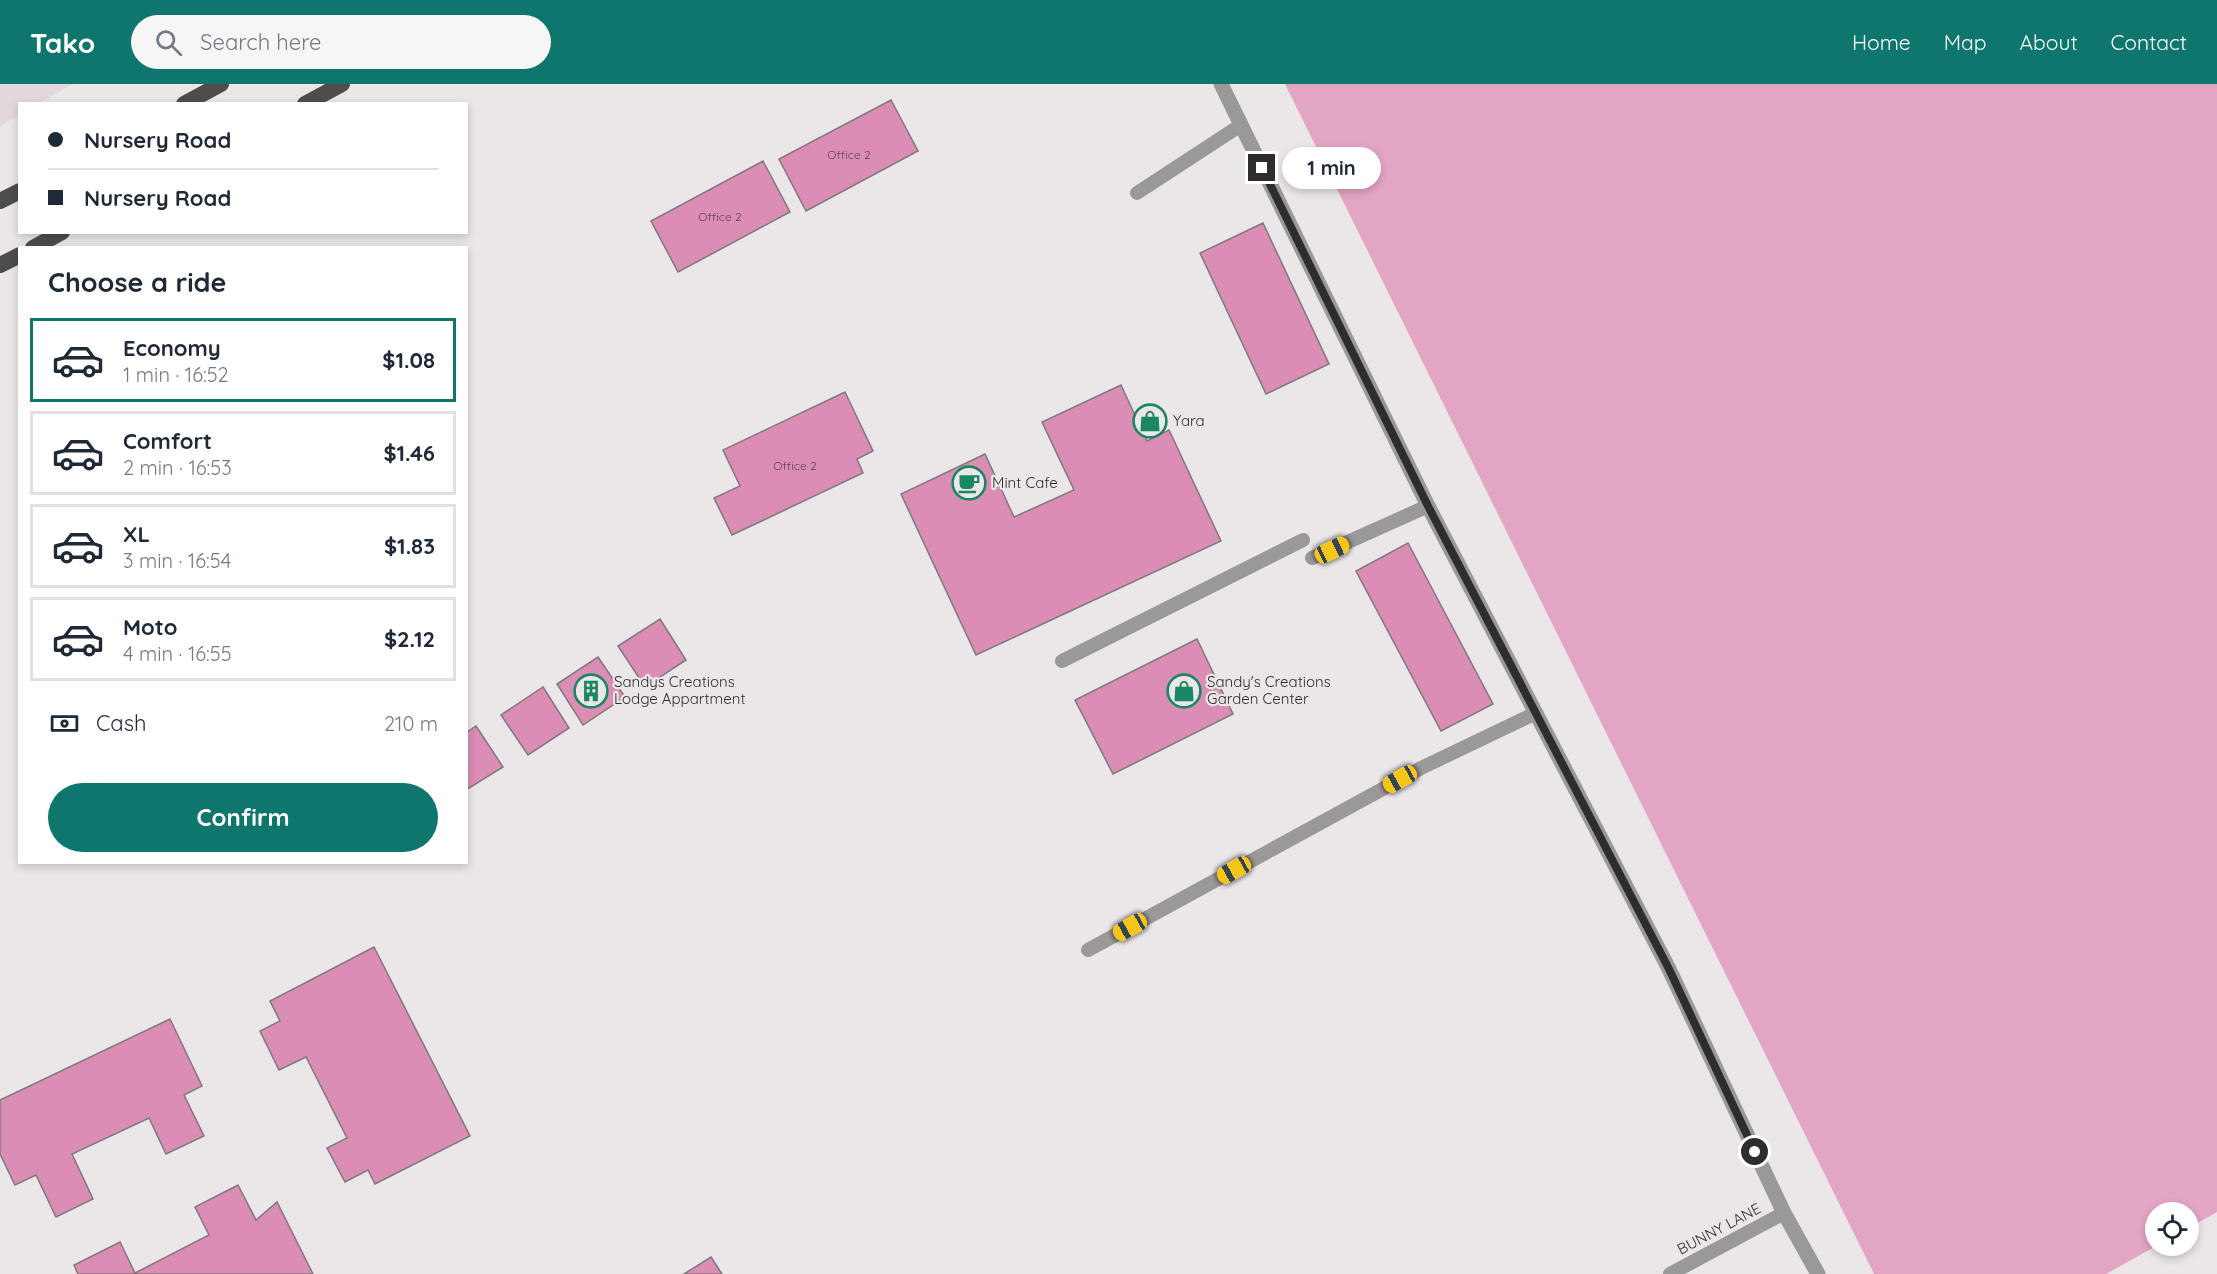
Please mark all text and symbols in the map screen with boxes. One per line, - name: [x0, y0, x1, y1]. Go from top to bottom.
- search box: [131, 15, 551, 69]
- text: Tako: [30, 25, 95, 60]
- icon: search: [152, 26, 185, 59]
- text: Search here: [200, 28, 322, 56]
- text: Home: [1852, 29, 1911, 55]
- text: Map: [1944, 29, 1987, 55]
- text: About: [2020, 29, 2078, 55]
- text: Contact: [2111, 29, 2187, 55]
- text: Nursery Road: [84, 126, 231, 154]
- house number: Office 2: [827, 147, 871, 162]
- callout: 1 min: [1283, 147, 1382, 189]
- route end: [1248, 154, 1275, 181]
- text: 1 min: [1307, 155, 1356, 180]
- text: Nursery Road: [84, 184, 231, 212]
- house number: Office 2: [698, 209, 742, 224]
- text: Choose a ride: [48, 265, 226, 299]
- icon: car: [51, 333, 105, 387]
- text: Economy: [123, 334, 221, 362]
- text: $1.08: [382, 346, 435, 374]
- text: 1 min · 16:52: [123, 362, 229, 387]
- shop icon: Yara: [1132, 403, 1168, 439]
- place label: Yara: [1173, 411, 1205, 430]
- icon: car: [51, 426, 105, 480]
- text: Comfort: [123, 427, 212, 455]
- text: $1.46: [383, 439, 435, 467]
- text: 2 min · 16:53: [123, 455, 232, 480]
- house number: Office 2: [773, 458, 817, 473]
- cafe icon: Mint Cafe: [951, 465, 987, 501]
- place label: Mint Cafe: [992, 473, 1058, 492]
- icon: car: [51, 519, 105, 573]
- text: XL: [123, 520, 150, 548]
- text: $1.83: [384, 532, 435, 560]
- car: [1312, 534, 1352, 566]
- text: 3 min · 16:54: [123, 548, 231, 573]
- icon: car: [51, 612, 105, 666]
- text: Moto: [123, 613, 177, 641]
- text: $2.12: [384, 625, 435, 653]
- text: 4 min · 16:55: [123, 641, 232, 666]
- place label: Sandys Creations Lodge Appartment: [614, 672, 746, 708]
- place label: Sandy's Creations Garden Center: [1207, 672, 1331, 708]
- building icon: Sandys Creations Lodge Appartment: [573, 673, 609, 709]
- shop icon: Sandy's Creations Garden Center: [1166, 673, 1202, 709]
- icon: cash: [48, 707, 81, 740]
- text: Cash: [96, 709, 147, 737]
- text: 210 m: [384, 711, 438, 736]
- car: [1380, 762, 1420, 796]
- button: Confirm: [48, 783, 438, 852]
- car: [1214, 853, 1254, 887]
- car: [1110, 910, 1150, 944]
- route start: [1741, 1138, 1768, 1165]
- street label: BUNNY LANE: [1674, 1199, 1764, 1259]
- map controls: [2145, 1202, 2199, 1256]
- button: locate: [2145, 1202, 2199, 1256]

